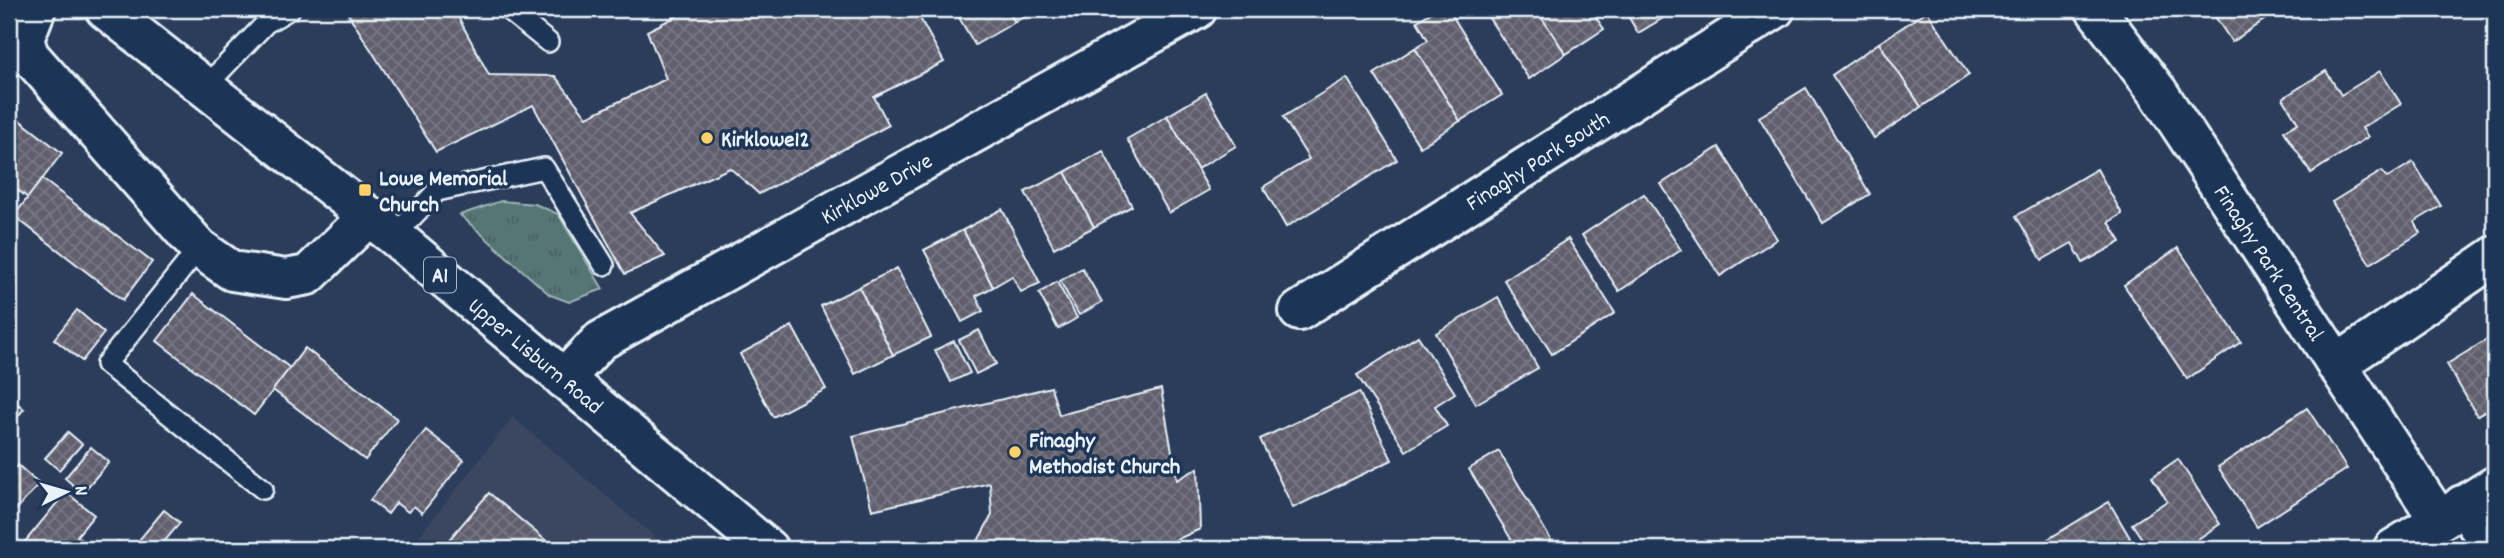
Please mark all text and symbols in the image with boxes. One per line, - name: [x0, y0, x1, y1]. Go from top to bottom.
- street label: Finaghy Park South: [1460, 105, 1618, 221]
- place label: Kirklowe12: [721, 125, 810, 158]
- marker: Kirklowe12: [699, 130, 715, 146]
- street label: Kirklowe Drive: [816, 146, 939, 235]
- place label: Lowe Memorial Church: [379, 164, 508, 223]
- street label: Finaghy Park Central: [2203, 180, 2331, 349]
- marker: Lowe Memorial Church: [357, 182, 373, 198]
- road number: A1: [424, 258, 456, 292]
- street label: Upper Lisburn Road: [459, 291, 609, 424]
- place label: Finaghy Methodist Church: [1029, 426, 1180, 485]
- marker: Finaghy Methodist Church: [1007, 444, 1023, 460]
- north arrow: [32, 456, 102, 526]
- text: N: [66, 485, 93, 497]

